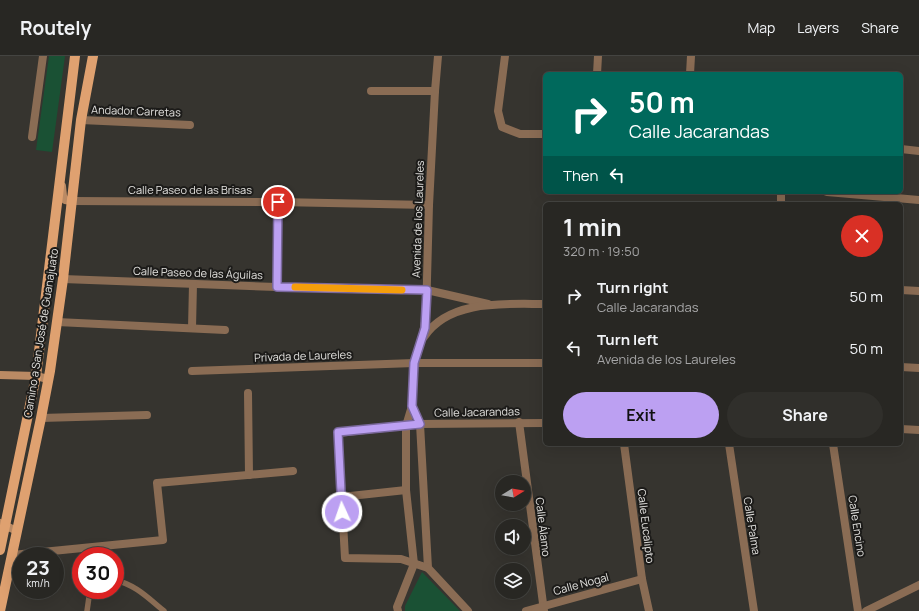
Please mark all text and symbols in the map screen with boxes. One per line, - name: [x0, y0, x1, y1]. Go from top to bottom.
- text: Routely: [20, 15, 91, 41]
- text: Map: [747, 18, 775, 37]
- text: Layers: [797, 18, 839, 37]
- text: Share: [861, 18, 899, 37]
- text: 50 m: [629, 83, 695, 121]
- icon: right: [563, 88, 615, 140]
- street label: Andador Carretas: [91, 101, 181, 120]
- text: Calle Jacarandas: [629, 119, 770, 143]
- street label: Avenida de los Laureles: [408, 160, 427, 278]
- icon: left: [606, 164, 628, 186]
- text: Then: [563, 165, 598, 186]
- street label: Calle Paseo de las Brisas: [128, 182, 252, 197]
- pin: [261, 185, 295, 219]
- icon: arrive: [267, 191, 289, 213]
- text: 1 min: [563, 210, 622, 243]
- button: close: [841, 215, 883, 257]
- text: 320 m · 19:50: [563, 242, 640, 260]
- street label: Camino a San José de Guanajuato: [20, 247, 61, 419]
- street label: Calle Paseo de las Águilas: [133, 263, 263, 282]
- text: Turn right: [597, 277, 668, 298]
- icon: right: [563, 285, 585, 307]
- text: 50 m: [849, 286, 883, 307]
- text: Calle Jacarandas: [597, 298, 699, 316]
- text: Turn left: [597, 329, 659, 350]
- icon: left: [563, 337, 585, 359]
- text: 50 m: [849, 338, 883, 359]
- street label: Privada de Laureles: [254, 346, 352, 365]
- text: Avenida de los Laureles: [597, 350, 736, 368]
- button: Exit: [563, 392, 719, 438]
- button: Share: [727, 392, 883, 438]
- street label: Calle Jacarandas: [434, 403, 520, 420]
- north arrow: [495, 475, 531, 511]
- map controls: [495, 475, 531, 599]
- street label: Calle Eucalipto: [634, 488, 659, 565]
- position arrow: [321, 491, 363, 533]
- street label: Calle Encino: [845, 494, 870, 558]
- street label: Calle Palma: [741, 496, 764, 556]
- street label: Calle Álamo: [532, 497, 555, 558]
- button: sound: [495, 519, 531, 555]
- speed limit sign: 30: [72, 547, 124, 599]
- text: 23: [26, 554, 50, 581]
- button: layers: [495, 563, 531, 599]
- street label: Calle Nogal: [551, 569, 610, 598]
- text: km/h: [26, 576, 50, 590]

